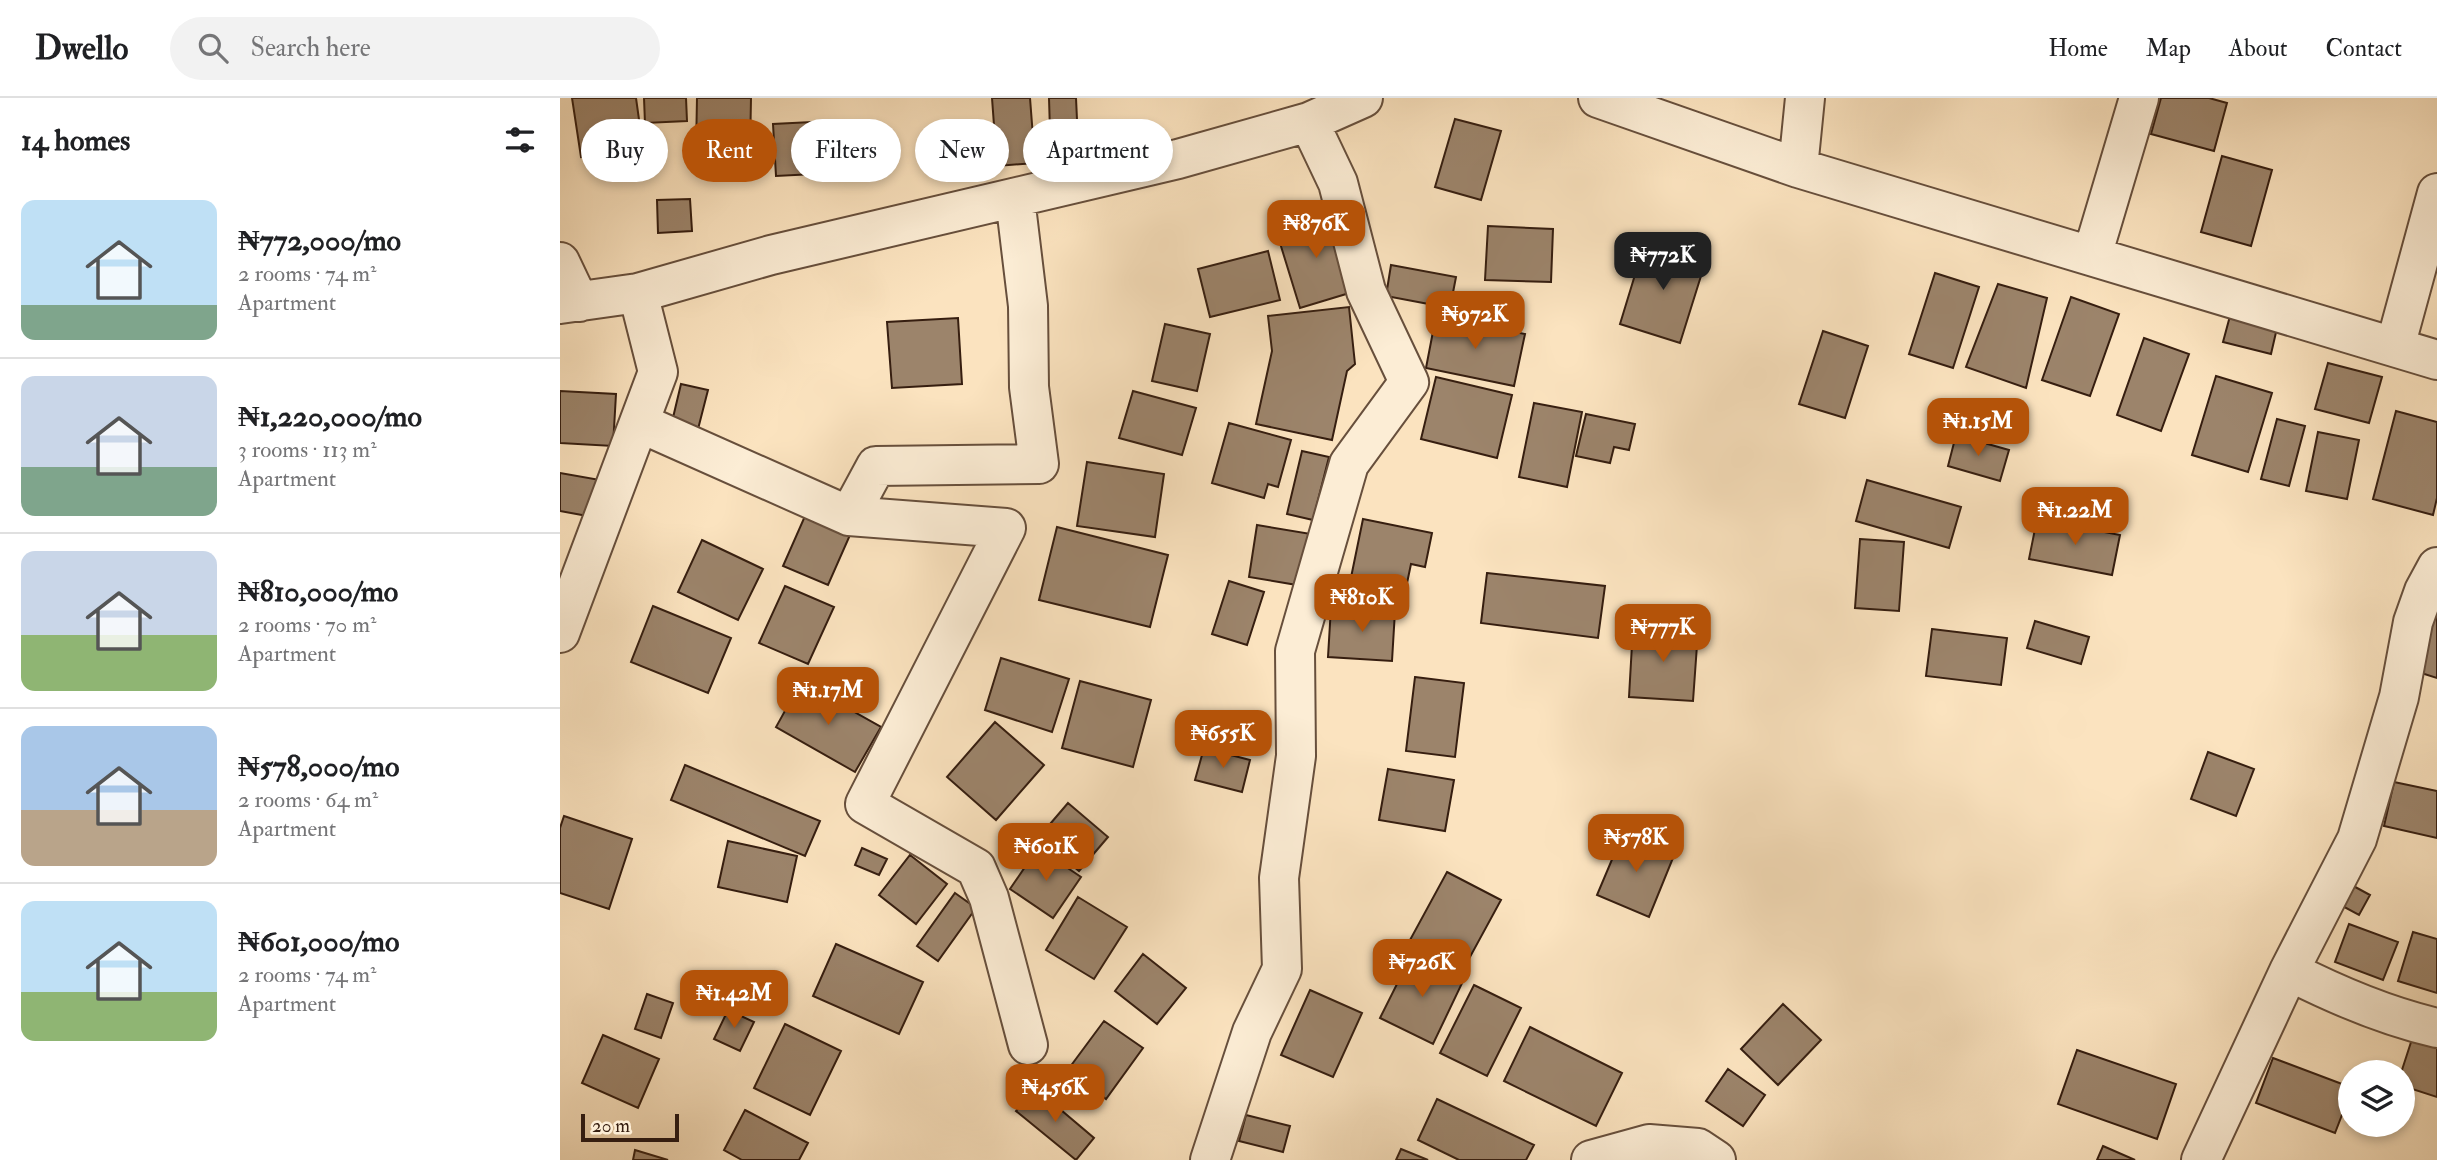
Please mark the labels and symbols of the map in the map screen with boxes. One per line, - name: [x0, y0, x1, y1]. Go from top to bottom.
- pin: ₦876K: [1267, 200, 1365, 260]
- pin: ₦772K: [1614, 232, 1712, 292]
- pin: ₦972K: [1426, 292, 1524, 351]
- pin: ₦1.15M: [1921, 398, 2035, 458]
- pin: ₦1.22M: [2018, 488, 2132, 547]
- pin: ₦810K: [1313, 574, 1411, 634]
- pin: ₦777K: [1614, 604, 1712, 664]
- pin: ₦1.17M: [771, 668, 885, 727]
- pin: ₦655K: [1174, 710, 1272, 770]
- pin: ₦578K: [1587, 814, 1685, 874]
- pin: ₦601K: [997, 824, 1095, 883]
- pin: ₦726K: [1373, 940, 1471, 999]
- pin: ₦1.42M: [677, 970, 791, 1030]
- pin: ₦456K: [1006, 1065, 1104, 1124]
- scale bar: [581, 1111, 679, 1143]

